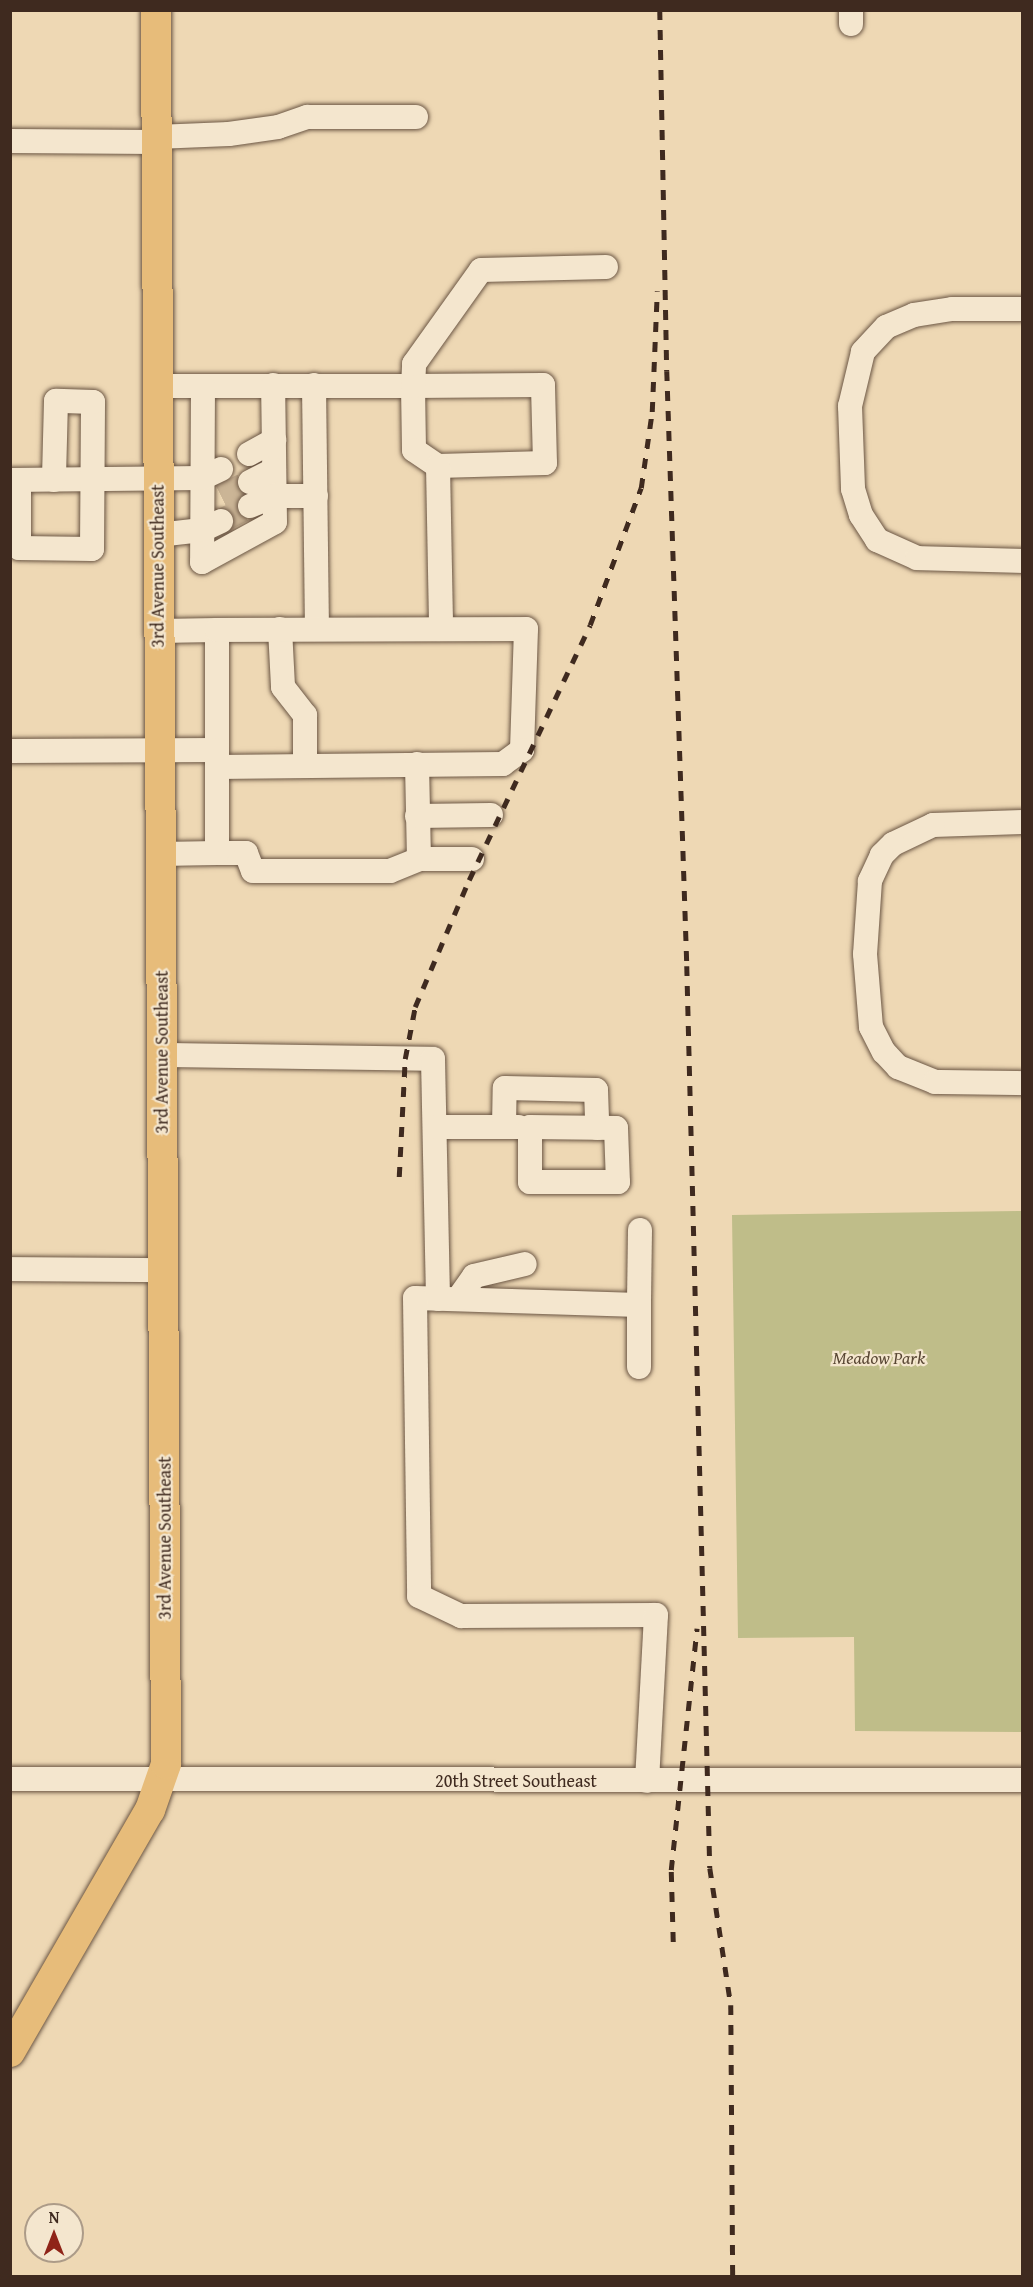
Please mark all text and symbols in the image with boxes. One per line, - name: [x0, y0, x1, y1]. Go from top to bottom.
- street label: 3rd Avenue Southeast: [147, 484, 169, 648]
- street label: 3rd Avenue Southeast: [151, 970, 173, 1134]
- park label: Meadow Park: [833, 1347, 925, 1369]
- street label: 3rd Avenue Southeast: [154, 1456, 176, 1620]
- street label: 20th Street Southeast: [435, 1770, 597, 1792]
- north arrow: [24, 2203, 84, 2263]
- text: N: [49, 2205, 59, 2229]

